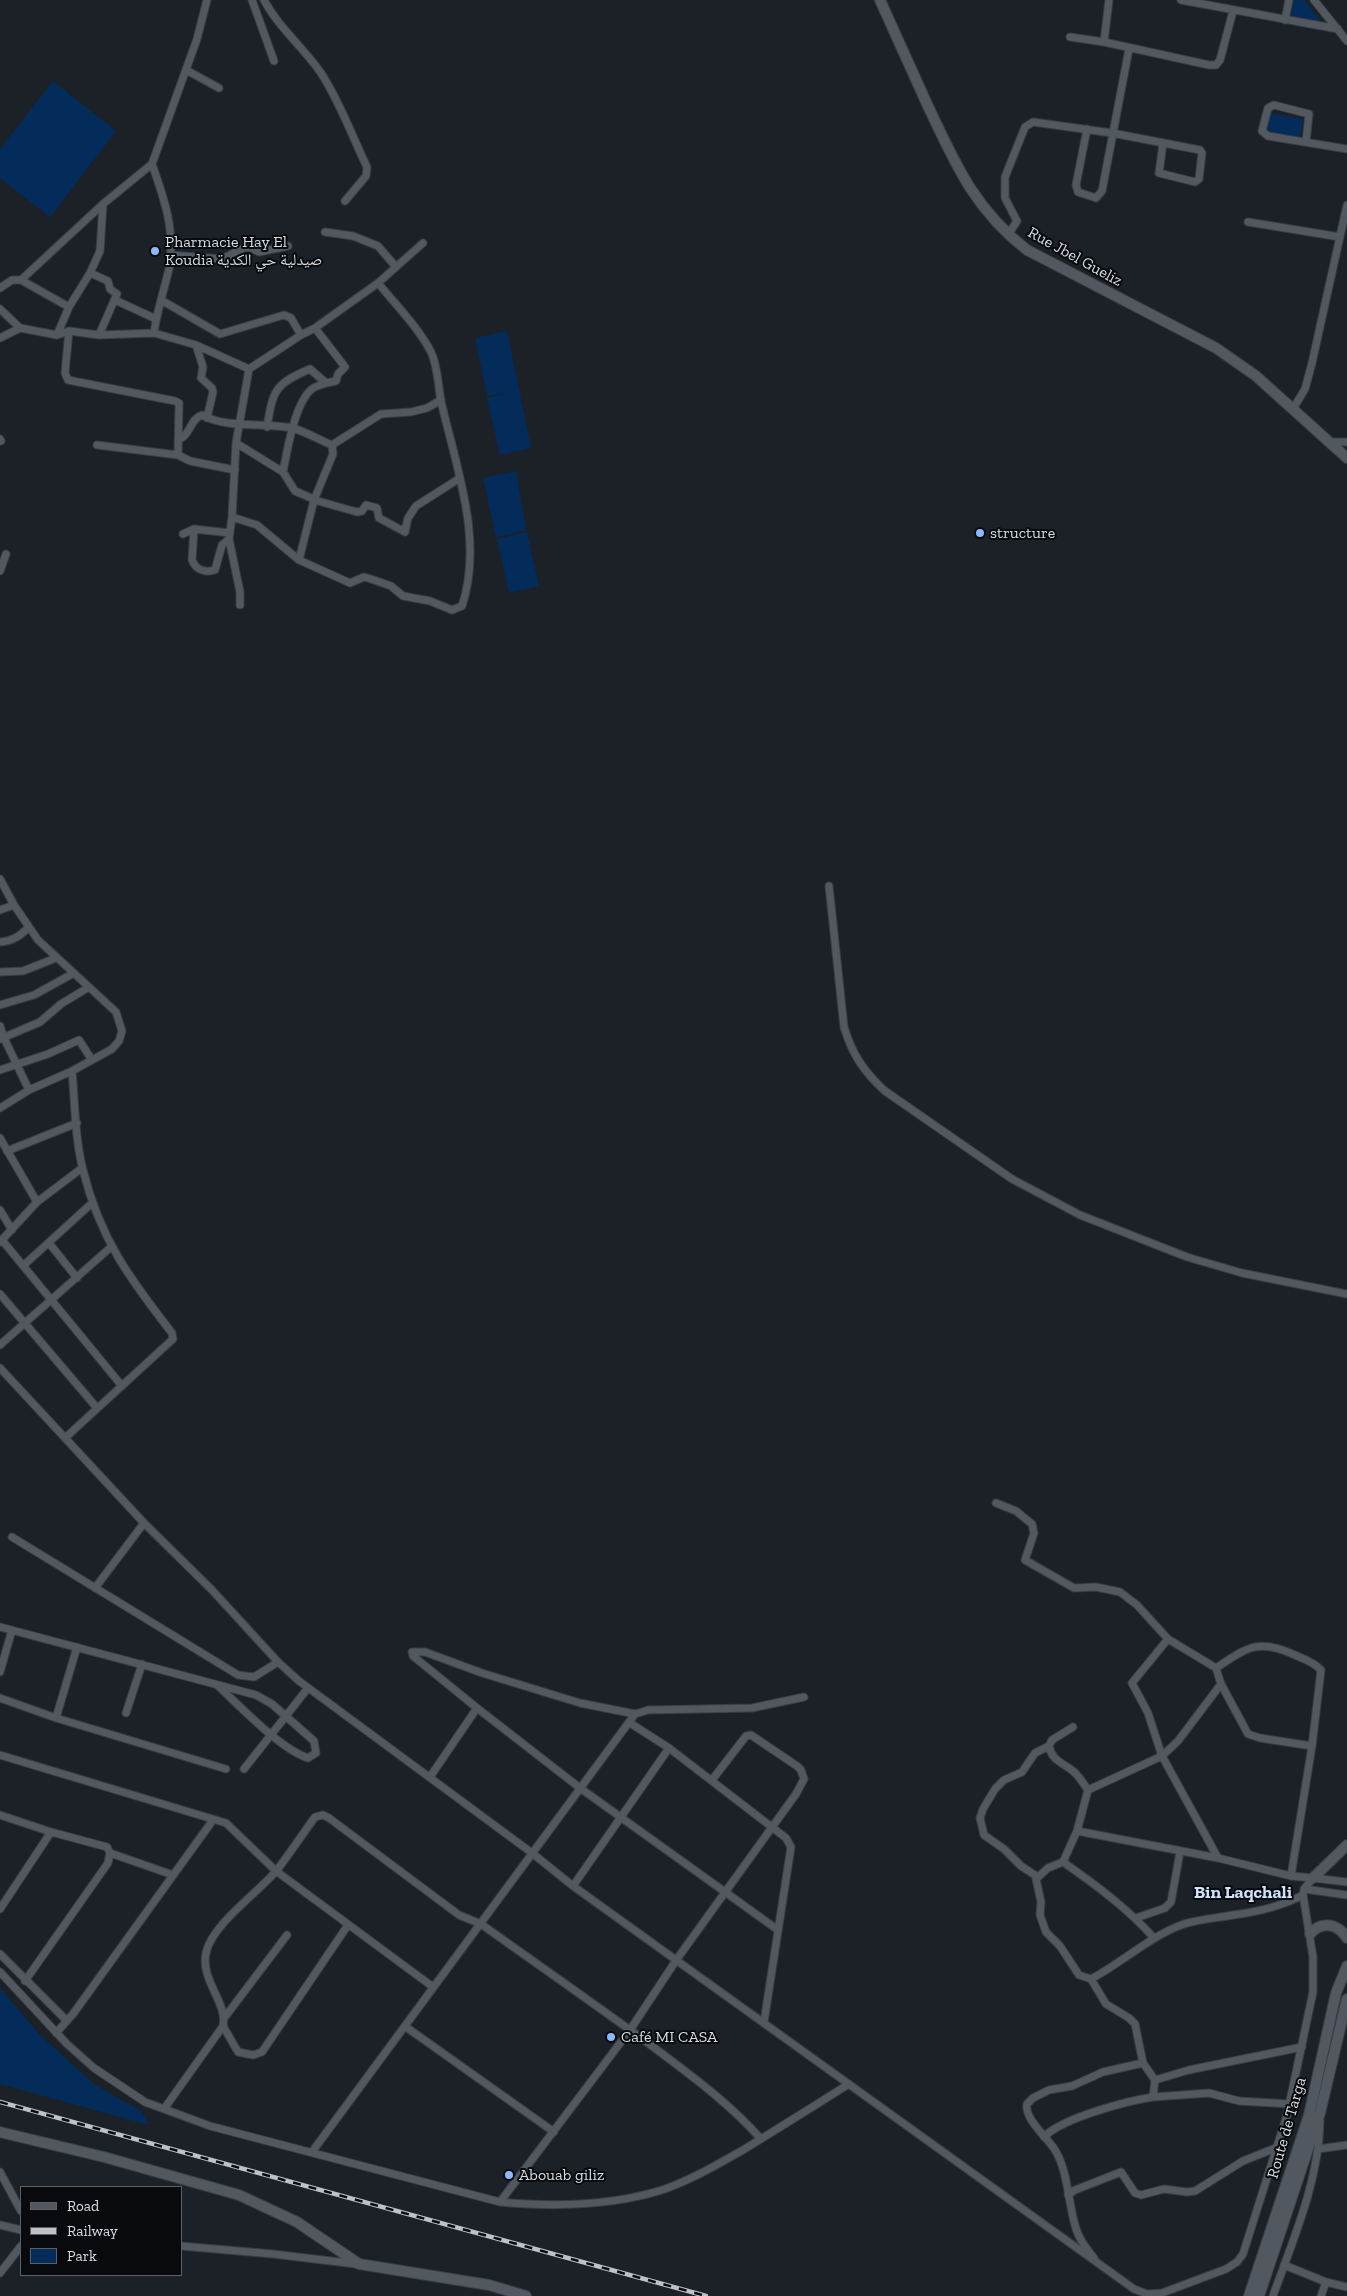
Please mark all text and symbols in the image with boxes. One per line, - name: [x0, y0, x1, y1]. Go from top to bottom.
- street label: Rue Jbel Gueliz: [1024, 223, 1126, 291]
- place label: Pharmacie Hay El Koudia صيدلية حي الكدية: [165, 232, 322, 270]
- marker: Pharmacie Hay El Koudia صيدلية حي الكدية: [149, 245, 161, 257]
- place label: structure: [990, 523, 1055, 543]
- marker: structure: [974, 527, 986, 539]
- district label: Bin Laqchali: [1194, 1882, 1292, 1904]
- place label: Café MI CASA: [621, 2027, 717, 2047]
- marker: Café MI CASA: [605, 2031, 617, 2043]
- street label: Route de Targa: [1263, 2075, 1311, 2181]
- place label: Abouab giliz: [519, 2165, 604, 2185]
- marker: Abouab giliz: [503, 2169, 515, 2181]
- legend: [20, 2186, 182, 2276]
- text: Road: [67, 2197, 99, 2215]
- text: Railway: [67, 2222, 118, 2240]
- text: Park: [67, 2247, 97, 2265]

